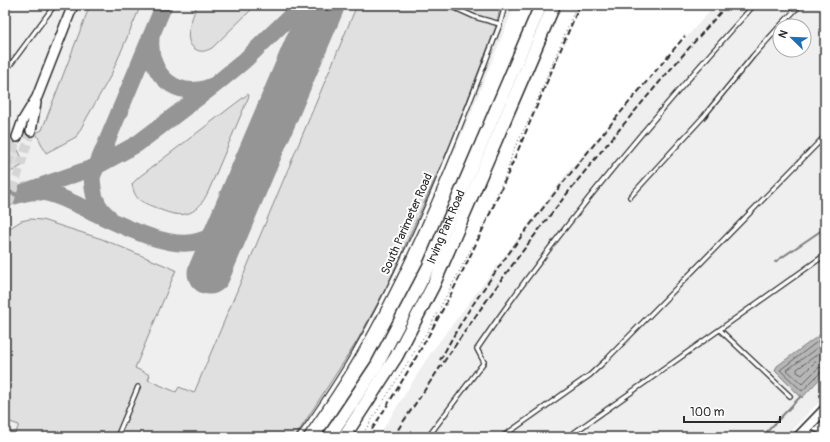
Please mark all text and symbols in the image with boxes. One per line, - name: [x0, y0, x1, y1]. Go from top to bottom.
- north arrow: [772, 18, 812, 58]
- text: N: [776, 28, 791, 40]
- street label: South Parimeter Road: [378, 171, 436, 277]
- street label: Irving Park Road: [423, 187, 468, 266]
- scale bar: [684, 398, 780, 424]
- text: 100 m: [690, 405, 725, 420]

